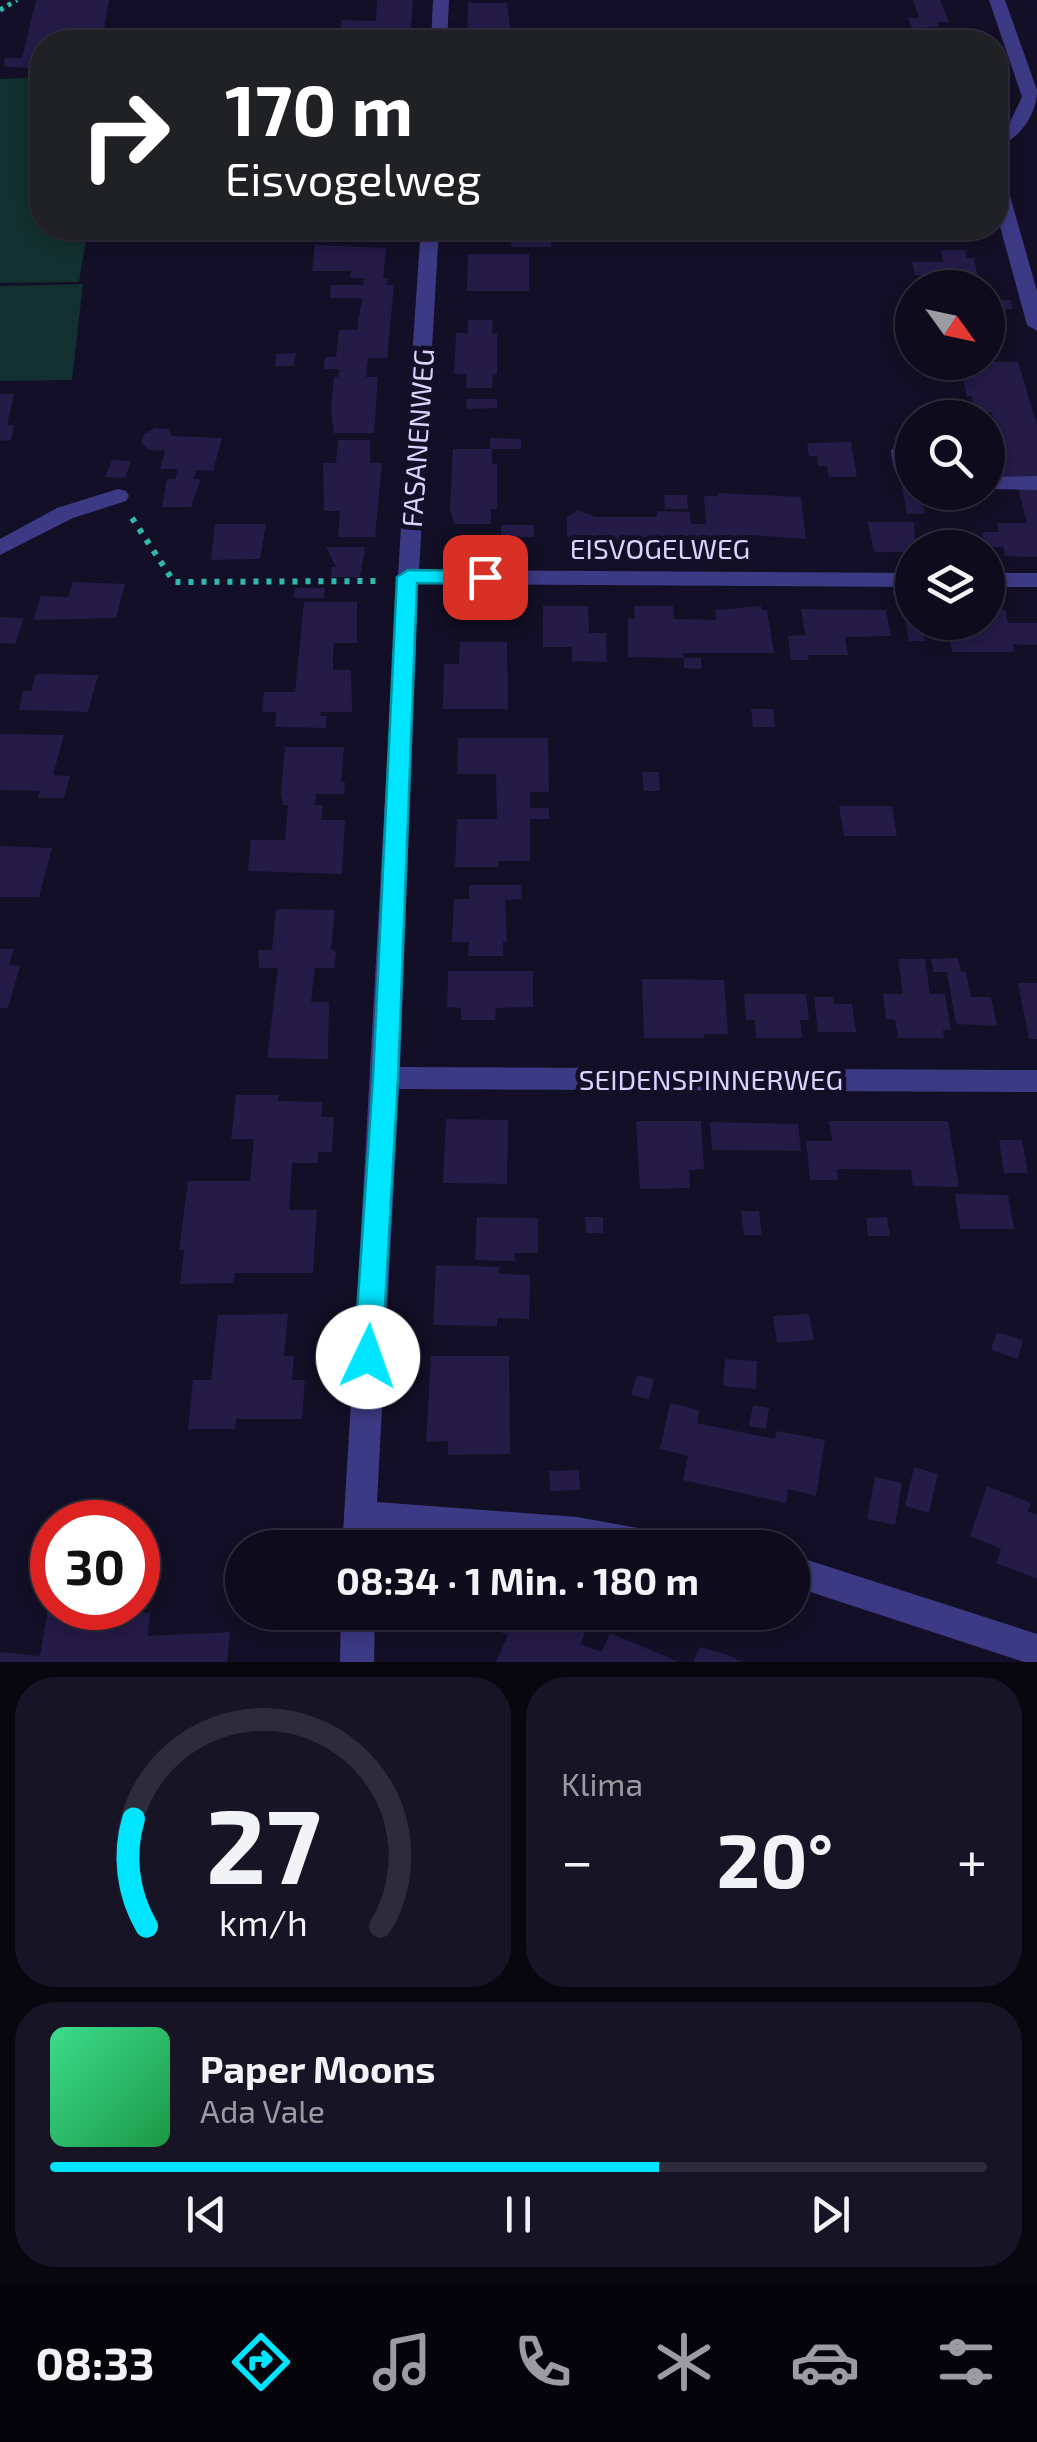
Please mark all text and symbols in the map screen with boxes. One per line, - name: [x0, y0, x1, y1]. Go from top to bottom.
- text: 170 m: [225, 66, 413, 150]
- icon: right: [60, 70, 190, 200]
- text: Eisvogelweg: [225, 151, 481, 205]
- north arrow: [895, 270, 1005, 380]
- map controls: [895, 270, 1005, 640]
- street label: FASANENWEG: [394, 348, 440, 528]
- button: search: [895, 400, 1005, 510]
- button: layers: [895, 530, 1005, 640]
- street label: EISVOGELWEG: [570, 531, 750, 565]
- pin: [443, 535, 528, 620]
- icon: arrive: [458, 550, 513, 605]
- street label: SEIDENSPINNERWEG: [579, 1062, 843, 1096]
- position arrow: [316, 1305, 420, 1409]
- speed limit sign: 30: [30, 1500, 160, 1630]
- text: 08:34 · 1 Min. · 180 m: [336, 1557, 699, 1603]
- text: Klima: [561, 1764, 643, 1802]
- text: 27: [205, 1780, 321, 1905]
- text: 20°: [717, 1813, 833, 1903]
- text: −: [561, 1826, 593, 1892]
- text: +: [957, 1826, 987, 1892]
- text: km/h: [219, 1900, 307, 1943]
- text: Paper Moons: [200, 2045, 436, 2091]
- text: Ada Vale: [200, 2091, 325, 2129]
- icon: previous: [179, 2187, 234, 2242]
- icon: pause: [491, 2187, 546, 2242]
- icon: next: [803, 2187, 858, 2242]
- icon: directions: [226, 2327, 296, 2397]
- icon: music: [367, 2327, 437, 2397]
- icon: phone: [508, 2327, 578, 2397]
- icon: climate: [649, 2327, 719, 2397]
- icon: car: [790, 2327, 860, 2397]
- icon: filters: [931, 2327, 1001, 2397]
- text: 08:33: [36, 2335, 155, 2389]

